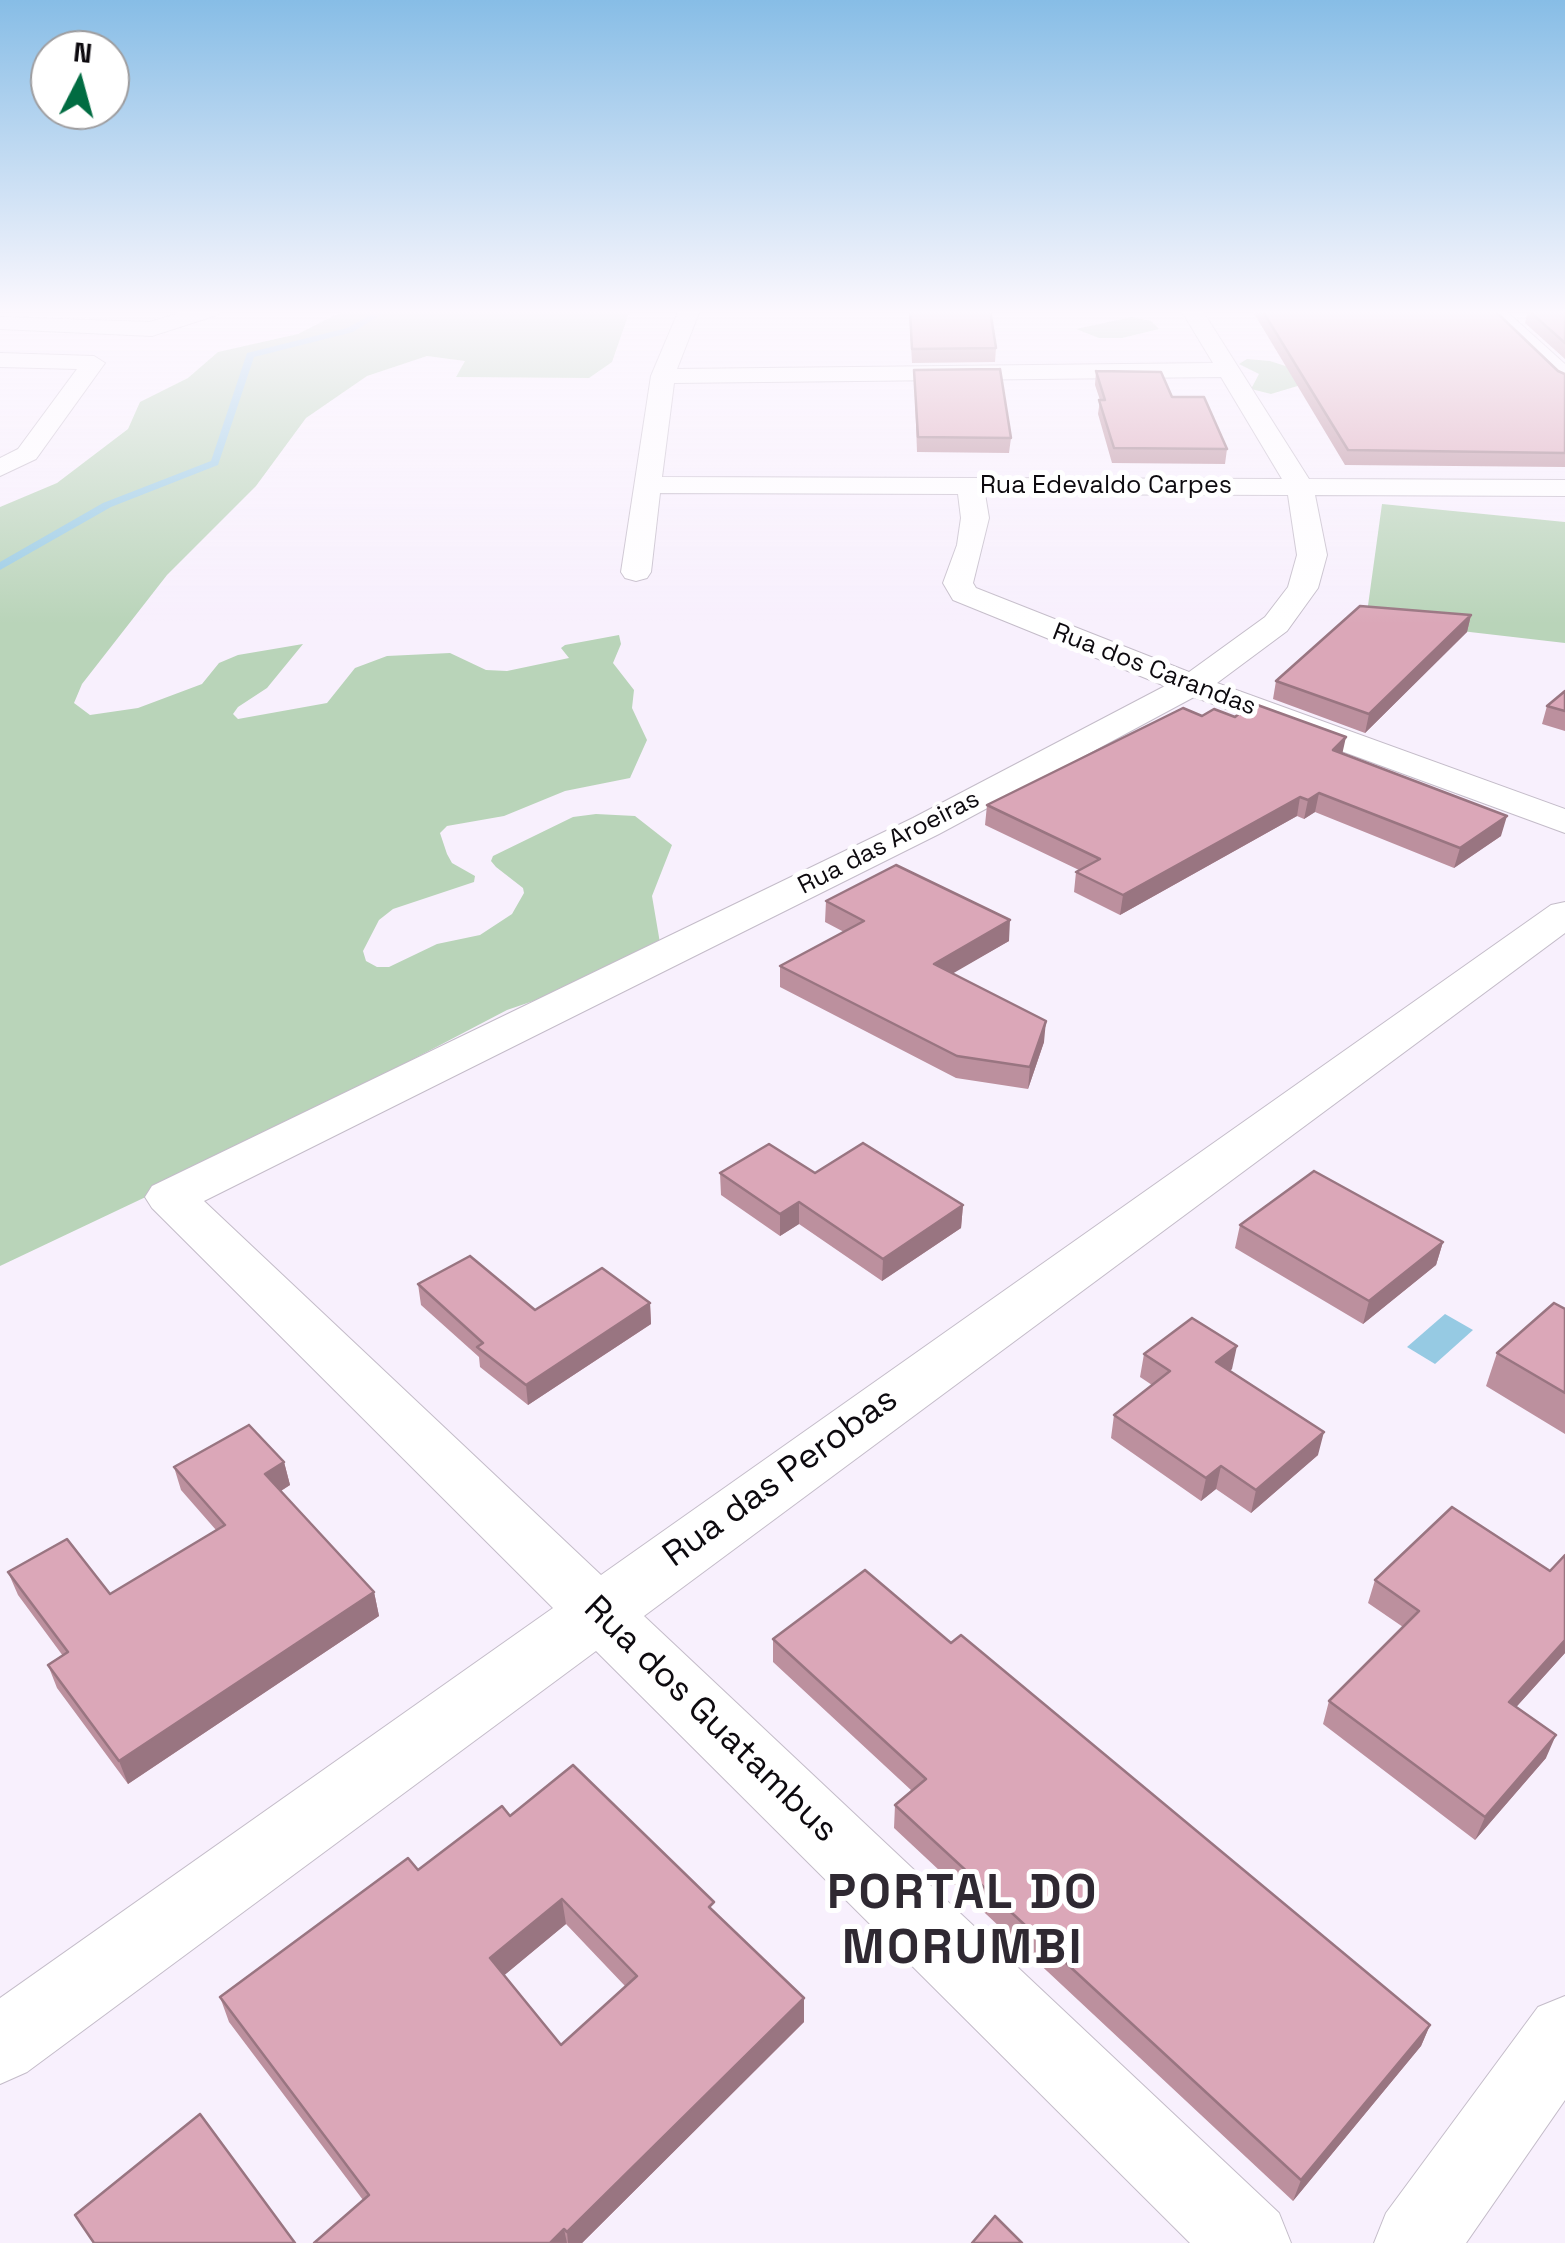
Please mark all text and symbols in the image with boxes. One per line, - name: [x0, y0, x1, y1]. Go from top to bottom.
- north arrow: [30, 30, 130, 130]
- text: N: [72, 33, 94, 71]
- street label: Rua Edevaldo Carpes: [980, 471, 1232, 501]
- street label: Rua dos Carandas: [1048, 617, 1260, 723]
- street label: Rua das Aroeiras: [793, 784, 985, 902]
- street label: Rua das Perobas: [656, 1379, 906, 1577]
- street label: Rua dos Guatambus: [574, 1588, 846, 1852]
- district label: PORTAL DO MORUMBI: [827, 1866, 1099, 1979]

